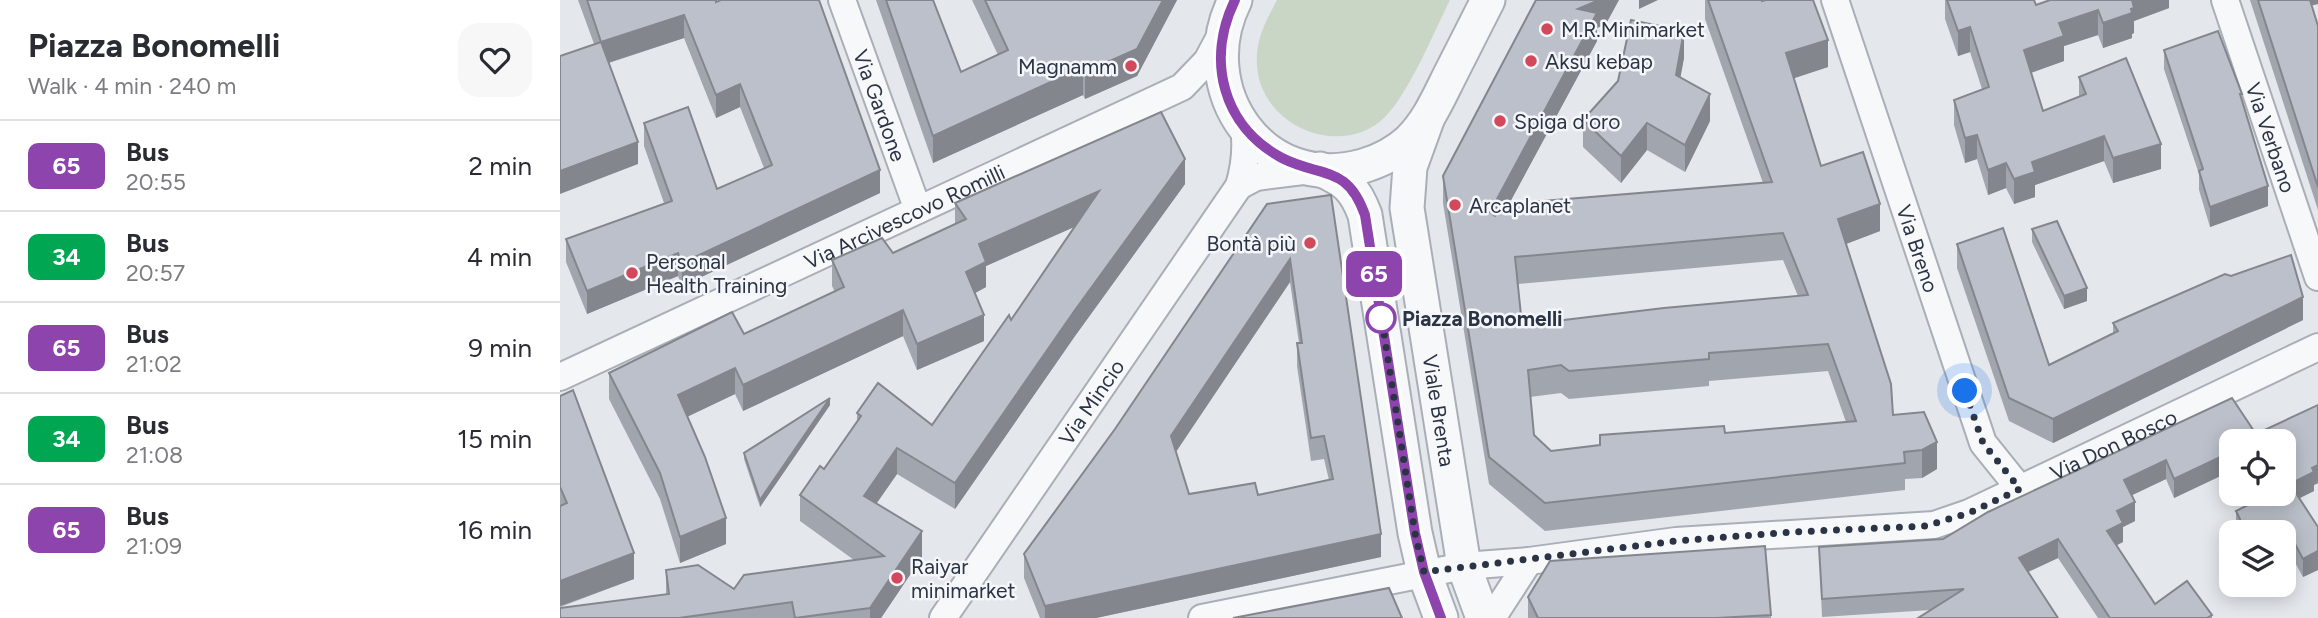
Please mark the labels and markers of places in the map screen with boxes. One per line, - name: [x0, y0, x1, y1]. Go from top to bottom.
- place label: M.R.Minimarket: [1561, 17, 1705, 42]
- marker: M.R.Minimarket: [1539, 21, 1555, 37]
- place label: Aksu kebap: [1545, 49, 1653, 74]
- marker: Aksu kebap: [1523, 53, 1539, 69]
- place label: Magnamm: [1018, 54, 1117, 79]
- marker: Magnamm: [1123, 58, 1139, 74]
- place label: Spiga d'oro: [1514, 109, 1620, 134]
- marker: Spiga d'oro: [1492, 113, 1508, 129]
- place label: Arcaplanet: [1469, 193, 1571, 218]
- marker: Arcaplanet: [1447, 197, 1463, 213]
- place label: Bontà più: [1207, 231, 1296, 256]
- marker: Bontà più: [1302, 235, 1318, 251]
- place label: Personal Health Training: [646, 249, 787, 298]
- marker: Personal Health Training: [624, 265, 640, 281]
- marker: Piazza Bonomelli: [1366, 303, 1396, 333]
- place label: Piazza Bonomelli: [1402, 306, 1563, 331]
- place label: Raiyar minimarket: [911, 554, 1015, 603]
- marker: Raiyar minimarket: [889, 570, 905, 586]

